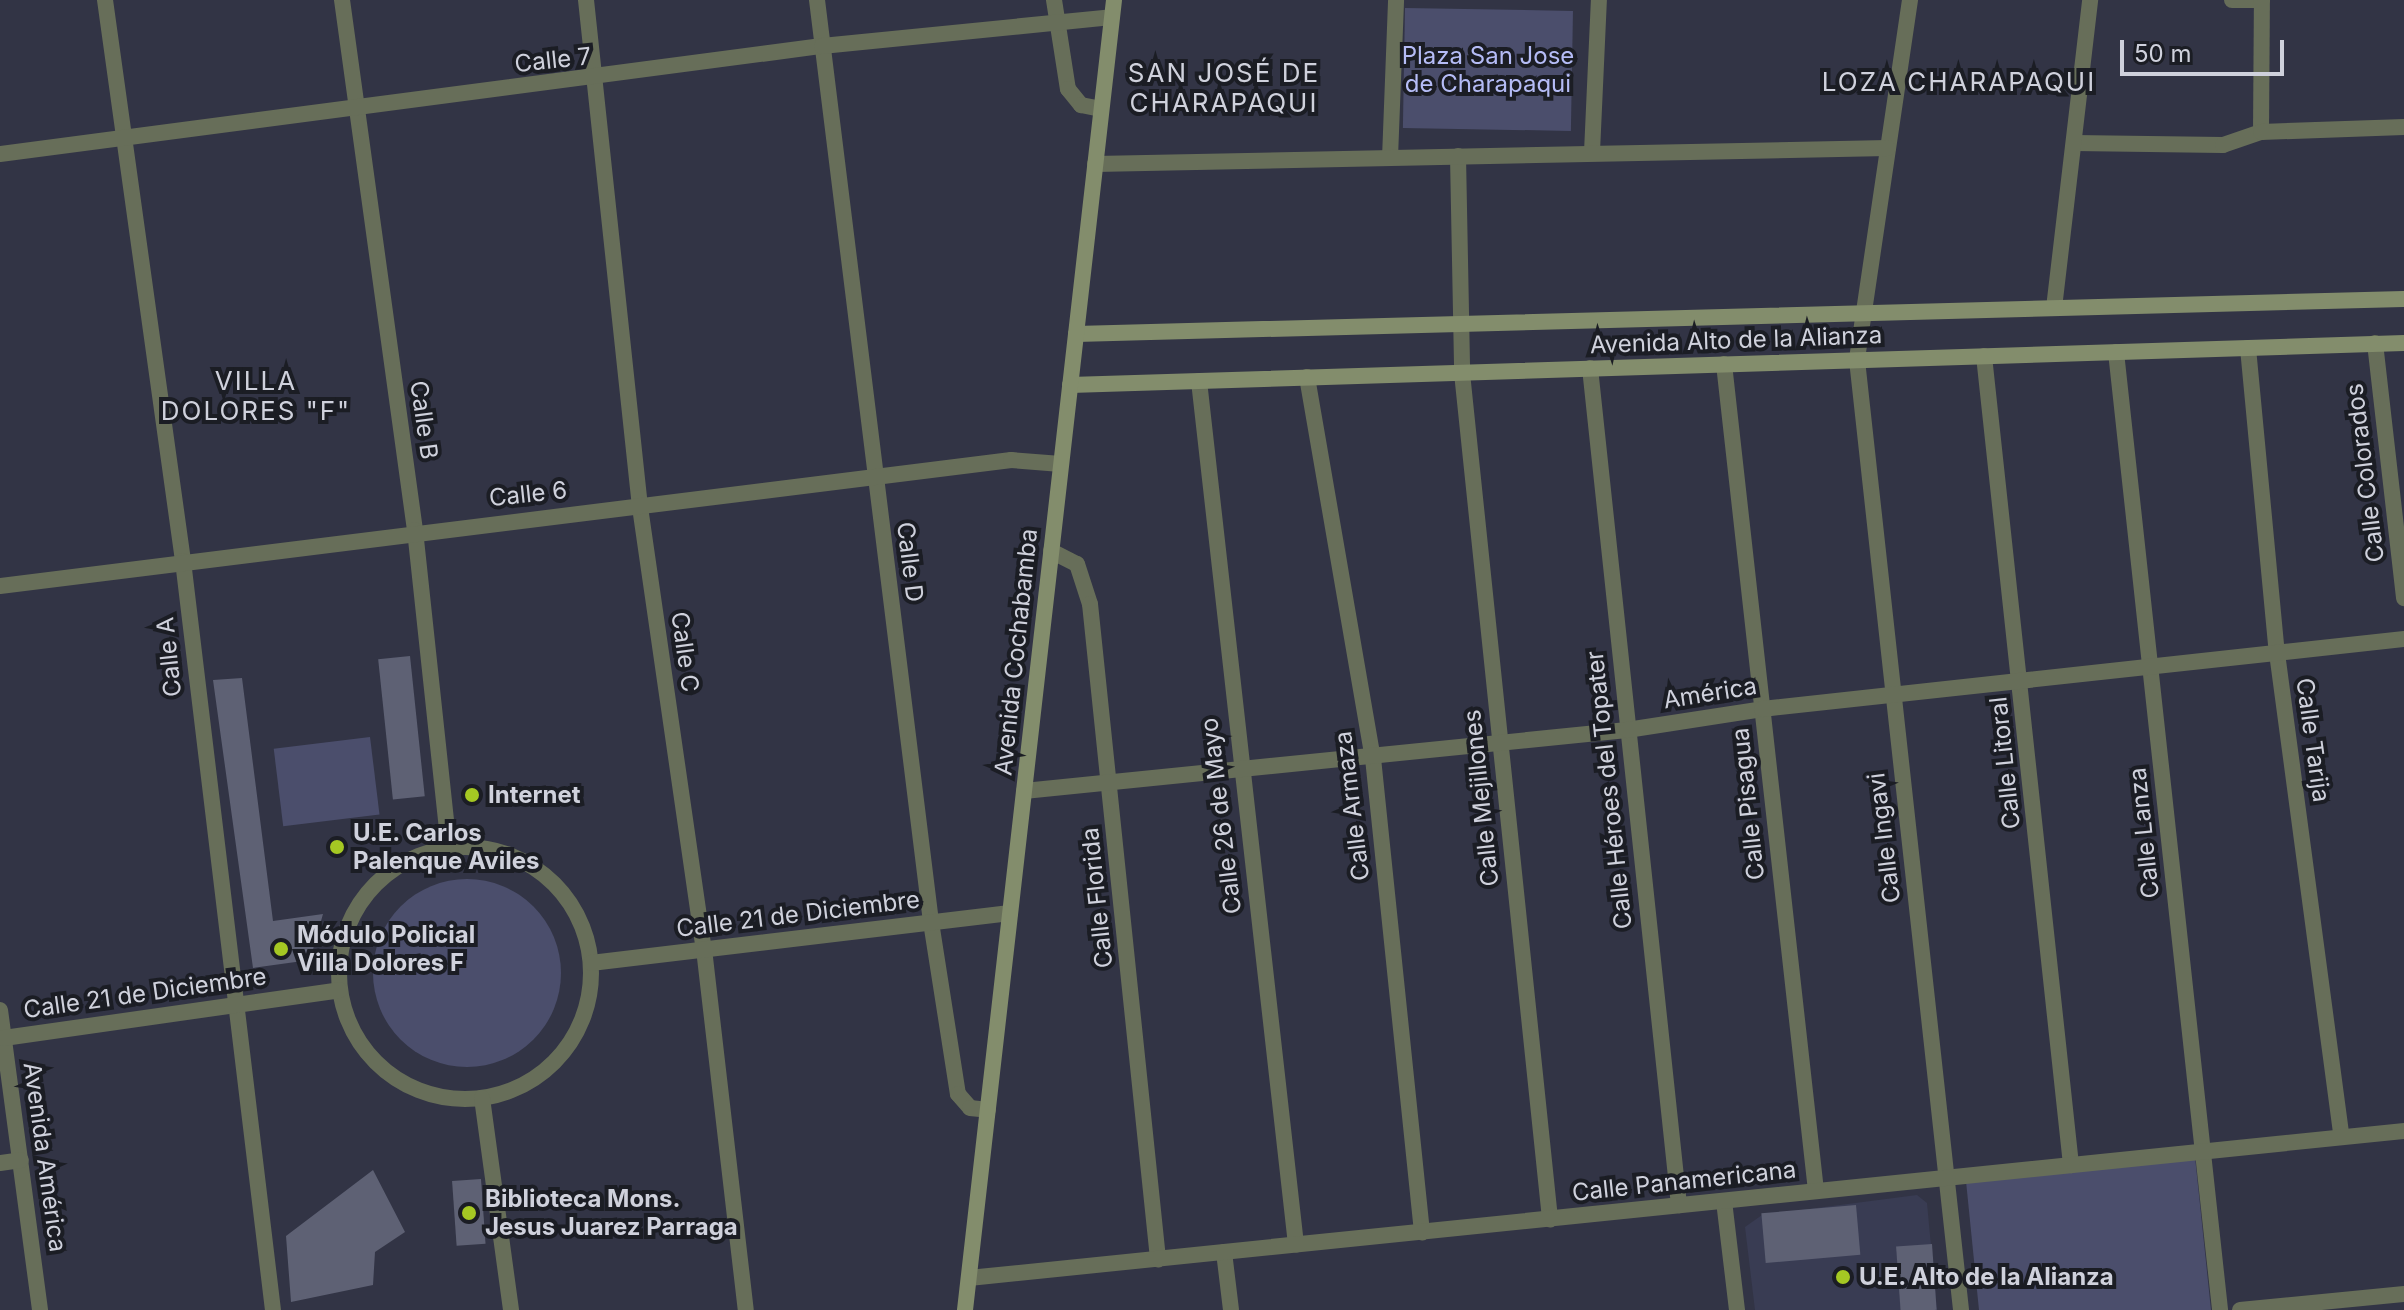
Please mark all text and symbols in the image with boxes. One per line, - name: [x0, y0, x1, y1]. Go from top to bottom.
- scale bar: [2124, 24, 2288, 74]
- text: 50 m: [2134, 39, 2192, 68]
- street label: Calle 7: [513, 42, 593, 78]
- park label: Plaza San Jose de Charapaqui: [1402, 42, 1574, 98]
- district label: SAN JOSÉ DE CHARAPAQUI: [1128, 57, 1320, 118]
- district label: LOZA CHARAPAQUI: [1822, 66, 2096, 98]
- street label: Avenida Alto de la Alianza: [1589, 321, 1883, 359]
- district label: VILLA DOLORES "F": [161, 365, 351, 426]
- street label: Calle B: [404, 379, 444, 461]
- street label: Calle Colorados: [2340, 382, 2390, 564]
- street label: Calle 6: [488, 476, 568, 512]
- street label: Calle D: [891, 520, 929, 604]
- street label: Avenida Cochabamba: [989, 527, 1043, 777]
- street label: Calle C: [665, 610, 705, 694]
- street label: Calle A: [151, 616, 187, 698]
- street label: Calle Héroes del Topater: [1580, 649, 1638, 931]
- street label: América: [1661, 671, 1759, 715]
- street label: Calle Tarija: [2290, 676, 2336, 804]
- street label: Calle Litoral: [1984, 695, 2026, 831]
- street label: Calle Mejillones: [1457, 708, 1505, 888]
- street label: Calle 26 de Mayo: [1195, 716, 1247, 916]
- street label: Calle Pisagua: [1726, 726, 1770, 882]
- street label: Calle Armaza: [1329, 730, 1375, 882]
- street label: Calle Lanza: [2123, 766, 2165, 900]
- street label: Calle Ingavi: [1862, 771, 1906, 905]
- place label: Internet: [488, 781, 581, 809]
- marker: Internet: [463, 786, 481, 804]
- place label: U.E. Carlos Palenque Aviles: [353, 819, 539, 875]
- street label: Calle Florida: [1075, 826, 1119, 970]
- marker: U.E. Carlos Palenque Aviles: [328, 838, 346, 856]
- street label: Calle 21 de Diciembre: [675, 885, 921, 943]
- place label: Módulo Policial Villa Dolores F: [297, 921, 475, 977]
- marker: Módulo Policial Villa Dolores F: [272, 940, 290, 958]
- street label: Calle 21 de Diciembre: [22, 962, 268, 1024]
- street label: Avenida América: [17, 1060, 73, 1254]
- street label: Calle Panamericana: [1571, 1155, 1797, 1207]
- place label: Biblioteca Mons. Jesus Juarez Parraga: [485, 1185, 738, 1241]
- marker: Biblioteca Mons. Jesus Juarez Parraga: [460, 1204, 478, 1222]
- place label: U.E. Alto de la Alianza: [1859, 1263, 2114, 1291]
- marker: U.E. Alto de la Alianza: [1834, 1268, 1852, 1286]

